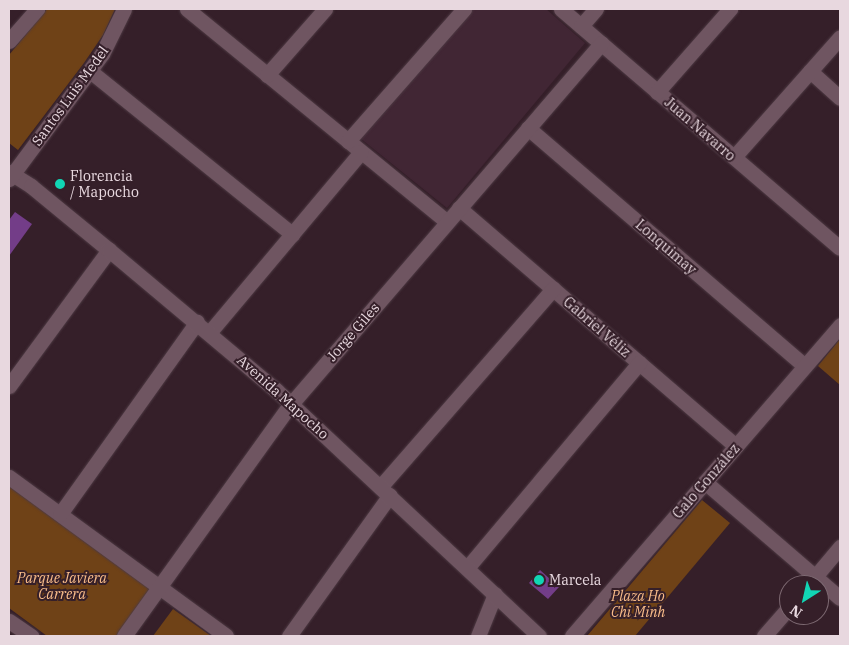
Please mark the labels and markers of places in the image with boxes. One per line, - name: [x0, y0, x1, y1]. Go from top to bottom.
- place label: Florencia / Mapocho: [70, 168, 139, 200]
- marker: Florencia / Mapocho: [54, 178, 66, 190]
- place label: Marcela: [549, 572, 601, 588]
- marker: Marcela: [533, 574, 545, 586]

